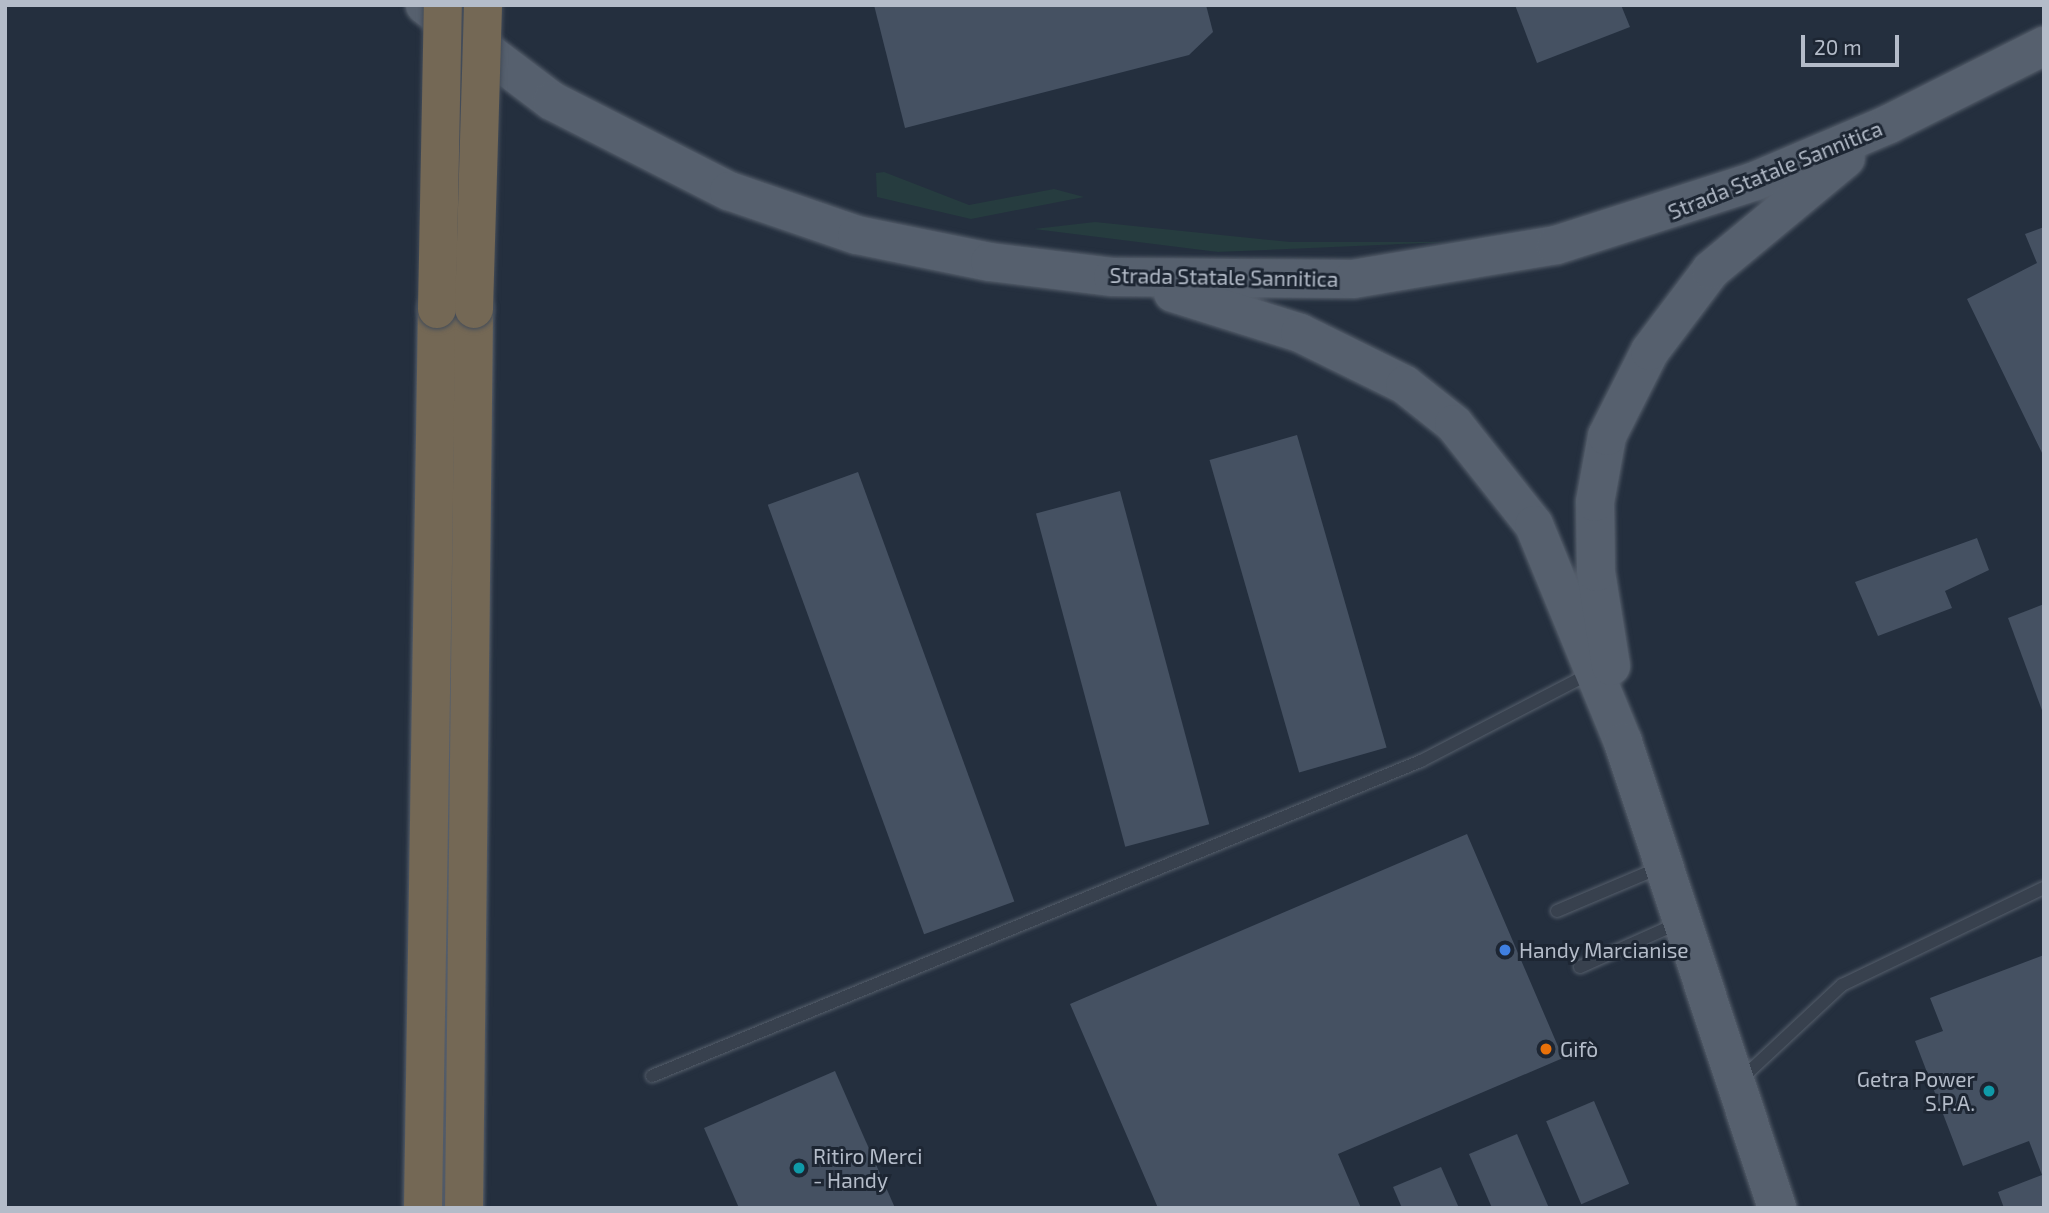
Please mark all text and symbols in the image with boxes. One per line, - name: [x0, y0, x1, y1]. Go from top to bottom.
- scale bar: [1804, 21, 1902, 65]
- text: 20 m: [1814, 34, 1862, 59]
- street label: Strada Statale Sannitica: [1664, 115, 1886, 225]
- street label: Strada Statale Sannitica: [1109, 262, 1339, 292]
- place label: Handy Marcianise: [1519, 937, 1689, 963]
- marker: Handy Marcianise: [1497, 942, 1513, 958]
- place label: Gifò: [1560, 1036, 1598, 1062]
- marker: Gifò: [1538, 1041, 1554, 1057]
- place label: Getra Power S.P.A.: [1857, 1066, 1975, 1116]
- marker: Getra Power S.P.A.: [1981, 1083, 1997, 1099]
- place label: Ritiro Merci - Handy: [813, 1143, 922, 1193]
- marker: Ritiro Merci - Handy: [791, 1160, 807, 1176]

